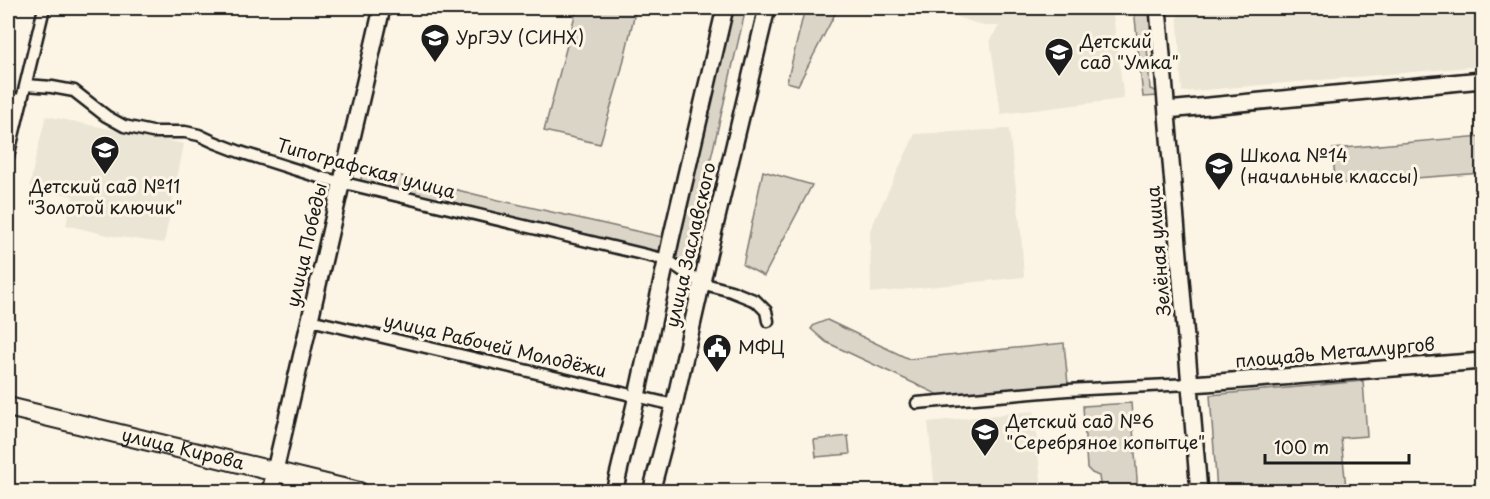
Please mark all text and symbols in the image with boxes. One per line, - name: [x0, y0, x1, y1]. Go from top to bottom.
- school or university icon: УрГЭУ (СИНХ): [419, 22, 451, 64]
- place label: УрГЭУ (СИНХ): [456, 23, 584, 50]
- place label: Детский сад "Умка": [1079, 27, 1179, 75]
- school or university icon: Детский сад "Умка": [1043, 36, 1075, 78]
- street label: Типографская улица: [274, 131, 460, 205]
- school or university icon: Детский сад №11 "Золотой ключик": [89, 134, 121, 176]
- place label: Школа №14 (начальные классы): [1240, 141, 1418, 189]
- school or university icon: Школа №14 (начальные классы): [1203, 150, 1235, 192]
- street label: улица Заславского: [657, 159, 722, 330]
- place label: Детский сад №11 "Золотой ключик": [27, 172, 183, 220]
- street label: улица Победы: [278, 180, 333, 310]
- street label: Зелёная улица: [1138, 184, 1177, 317]
- street label: улица Рабочей Молодёжи: [381, 306, 609, 383]
- street label: площадь Металлургов: [1234, 329, 1436, 374]
- public building icon: МФЦ: [701, 332, 733, 374]
- place label: МФЦ: [738, 333, 785, 360]
- place label: Детский сад №6 "Серебряное копытце": [1005, 407, 1205, 455]
- school or university icon: Детский сад №6 "Серебряное копытце": [969, 416, 1001, 458]
- street label: улица Кирова: [119, 420, 248, 476]
- scale bar: [1265, 427, 1409, 465]
- text: 100 m: [1274, 433, 1329, 460]

